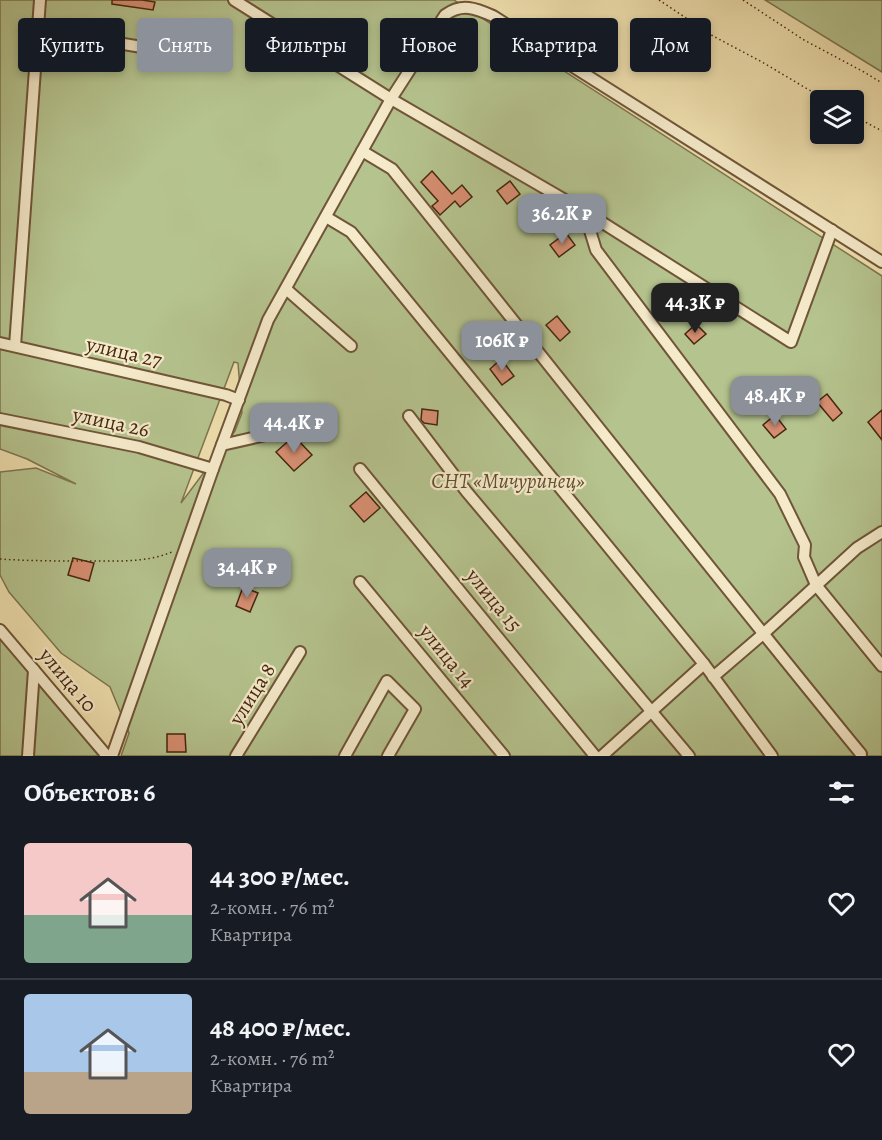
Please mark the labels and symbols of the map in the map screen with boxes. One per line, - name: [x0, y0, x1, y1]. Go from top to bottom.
- pin: 36.2K ₽: [507, 194, 617, 245]
- pin: 44.3K ₽: [640, 283, 750, 334]
- pin: 106K ₽: [453, 321, 551, 372]
- street label: улица 27: [83, 330, 165, 374]
- pin: 48.4K ₽: [720, 376, 830, 427]
- street label: улица 26: [69, 400, 152, 444]
- pin: 44.4K ₽: [239, 403, 349, 454]
- park label: СНТ «Мичуринец»: [431, 467, 585, 495]
- pin: 34.4K ₽: [192, 548, 302, 599]
- street label: улица 15: [459, 562, 528, 638]
- street label: улица 14: [412, 617, 481, 694]
- street label: улица 10: [32, 641, 103, 718]
- street label: улица 8: [222, 658, 282, 731]

